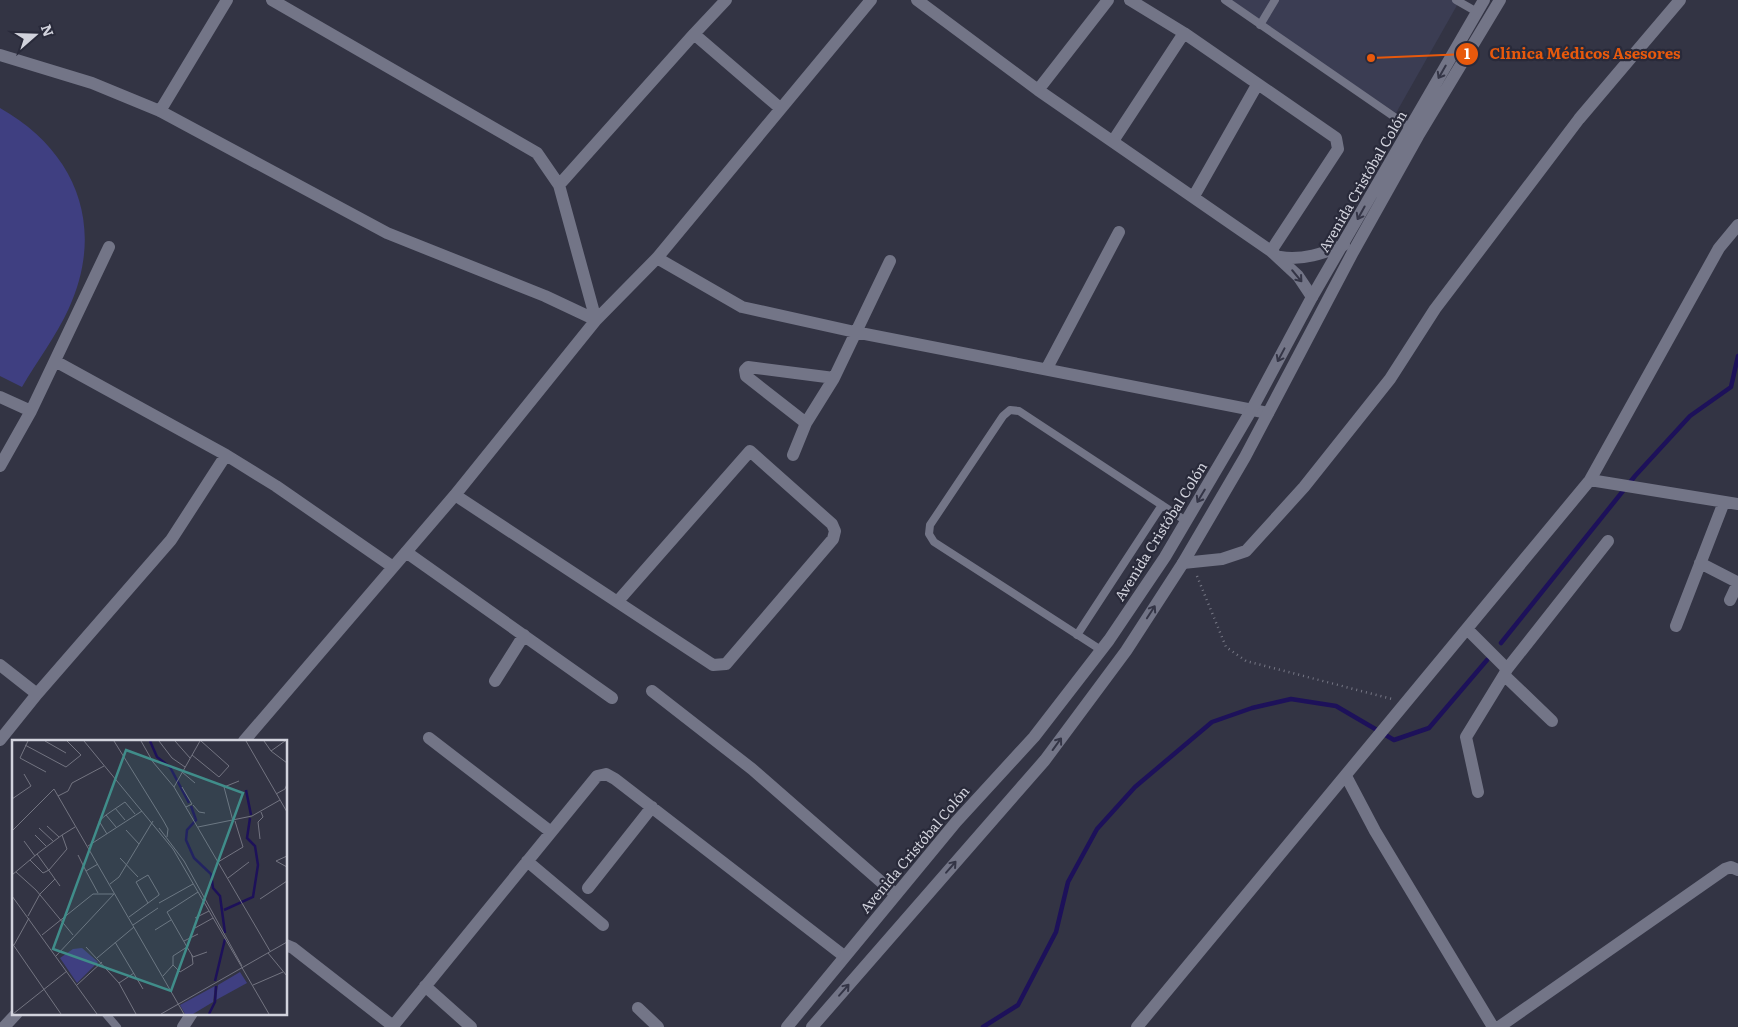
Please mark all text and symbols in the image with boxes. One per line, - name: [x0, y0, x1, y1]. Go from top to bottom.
- north arrow: [10, 10, 60, 60]
- text: N: [37, 21, 60, 39]
- callout: Clínica Médicos Asesores: [1455, 39, 1691, 69]
- text: 1: [1464, 41, 1470, 64]
- text: Clínica Médicos Asesores: [1489, 41, 1681, 64]
- one-way arrow: [1436, 65, 1446, 79]
- street label: Avenida Cristóbal Colón: [1313, 106, 1411, 256]
- one-way arrow: [1356, 206, 1366, 220]
- one-way arrow: [1292, 270, 1303, 283]
- one-way arrow: [1276, 347, 1285, 362]
- street label: Avenida Cristóbal Colón: [1109, 458, 1211, 604]
- one-way arrow: [1196, 489, 1206, 504]
- one-way arrow: [1146, 605, 1156, 619]
- one-way arrow: [1051, 738, 1062, 751]
- inset map: [12, 740, 288, 1014]
- street label: Avenida Cristóbal Colón: [855, 781, 973, 917]
- one-way arrow: [945, 861, 957, 874]
- one-way arrow: [838, 984, 850, 997]

